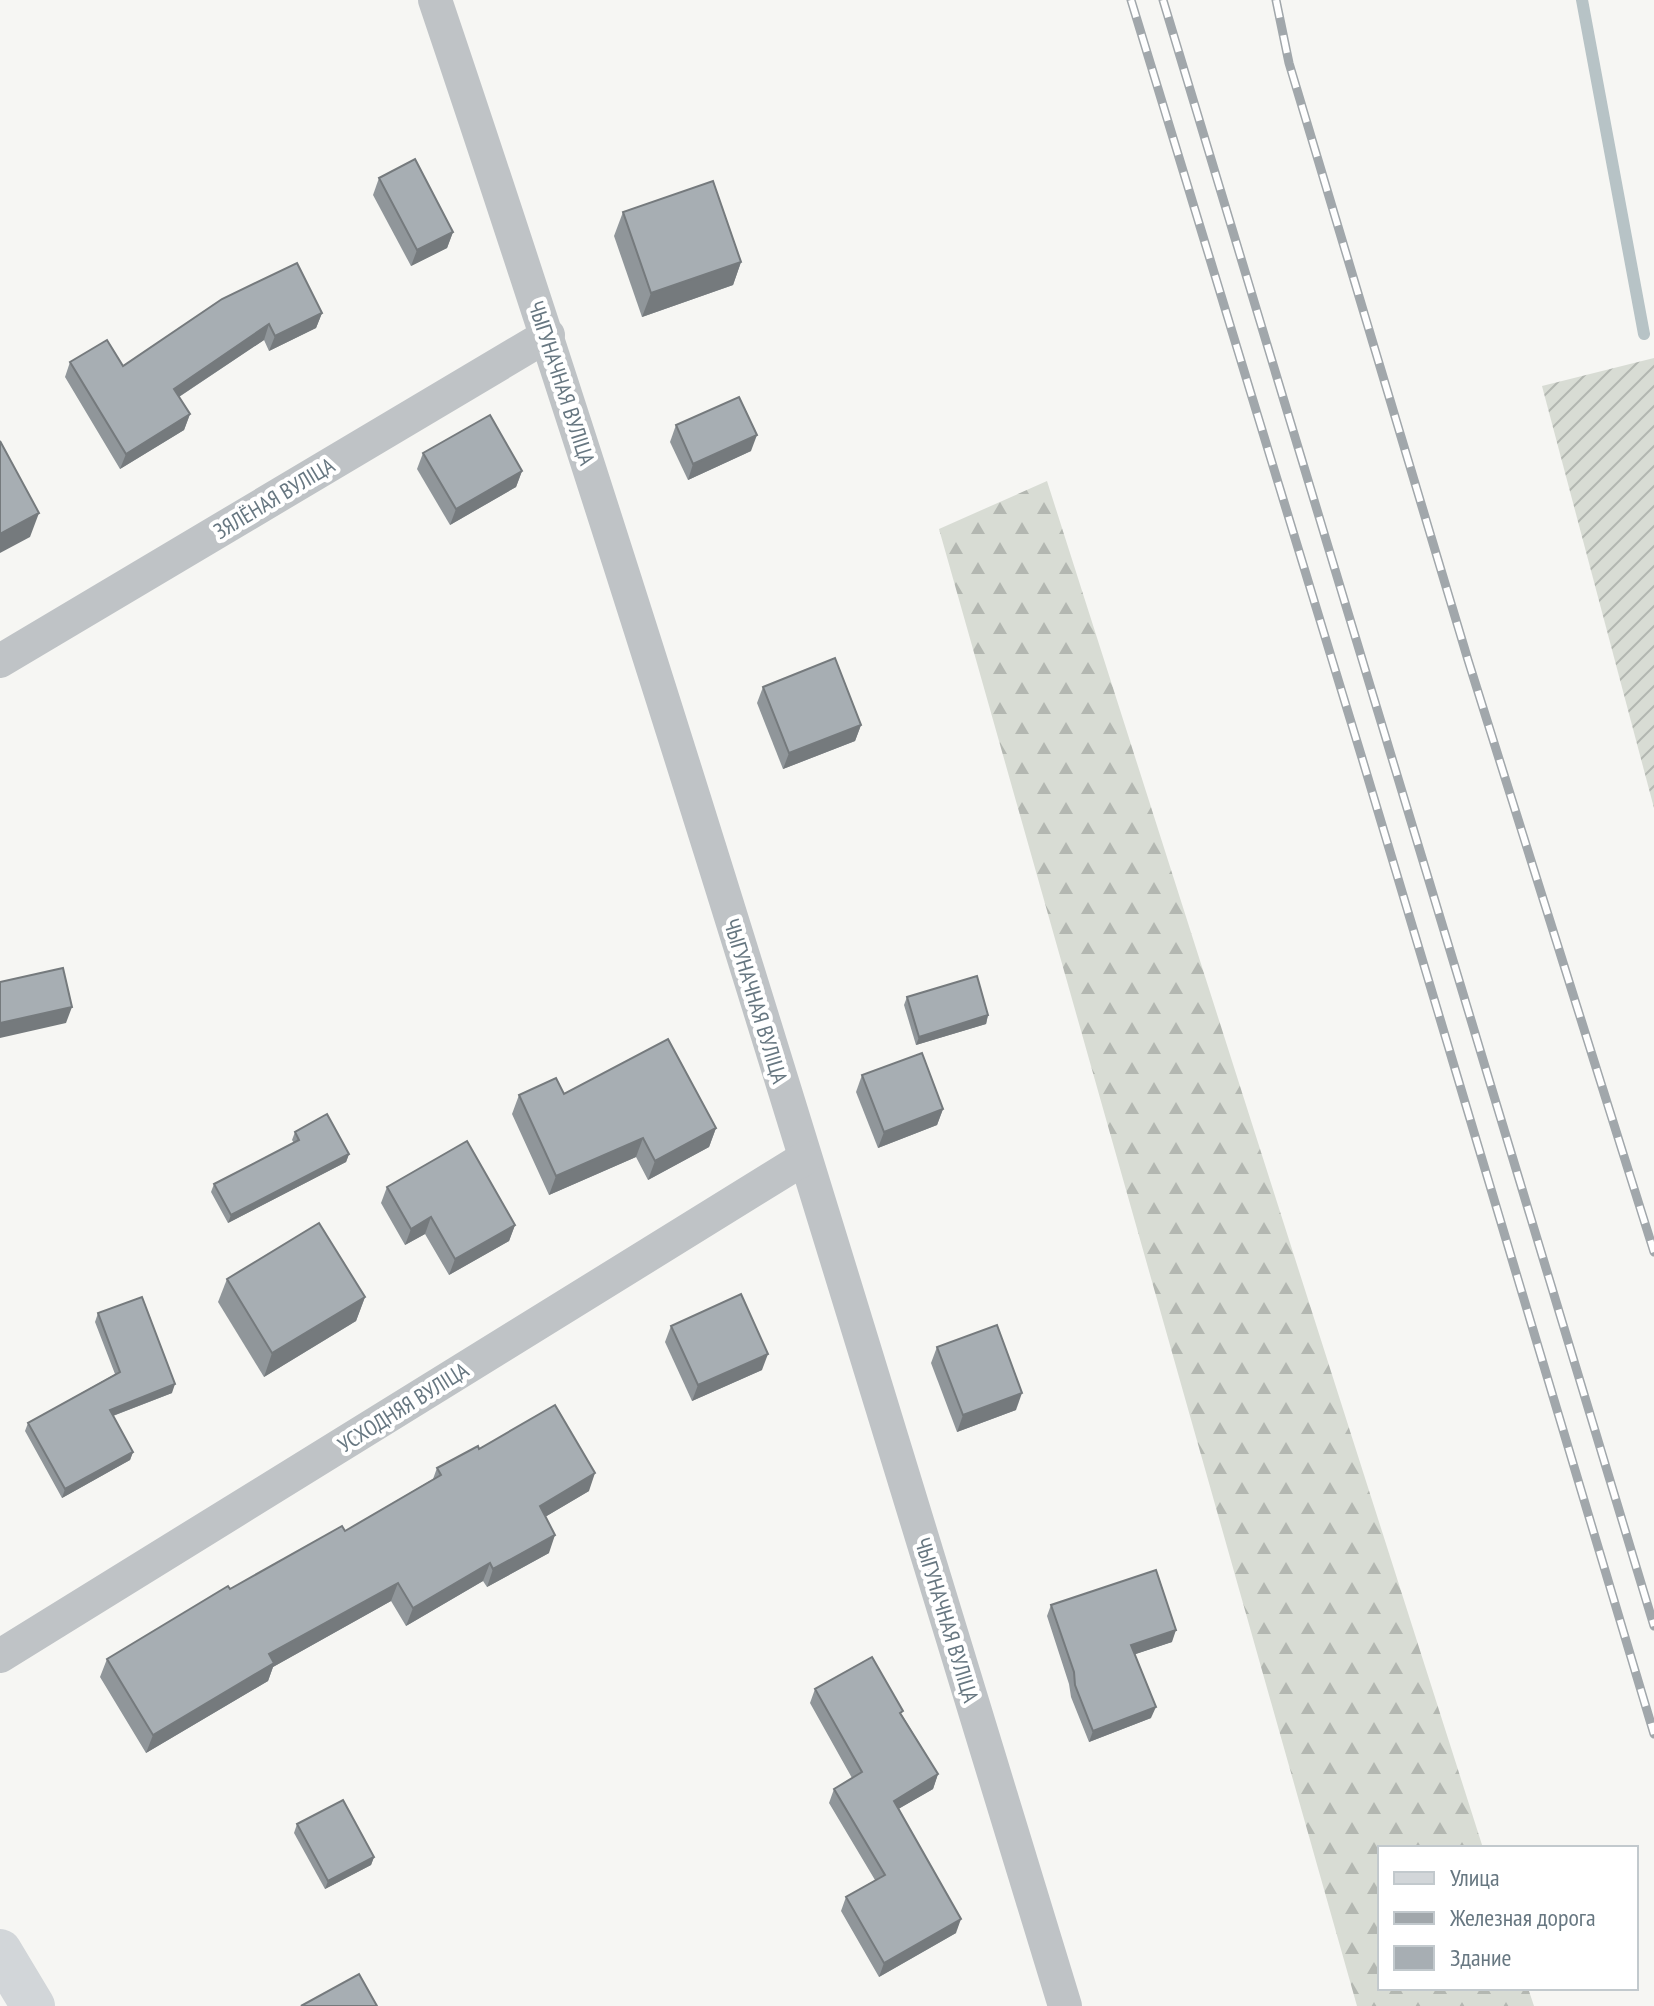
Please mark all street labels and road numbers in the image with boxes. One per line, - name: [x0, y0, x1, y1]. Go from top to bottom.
- street label: ЧЫГУНАЧНАЯ ВУЛІЦА: [522, 297, 602, 469]
- street label: ЗЯЛЁНАЯ ВУЛІЦА: [209, 451, 340, 545]
- street label: ЧЫГУНАЧНАЯ ВУЛІЦА: [718, 915, 795, 1087]
- street label: УСХОДНЯЯ ВУЛІЦА: [333, 1355, 474, 1458]
- street label: ЧЫГУНАЧНАЯ ВУЛІЦА: [909, 1534, 986, 1706]

